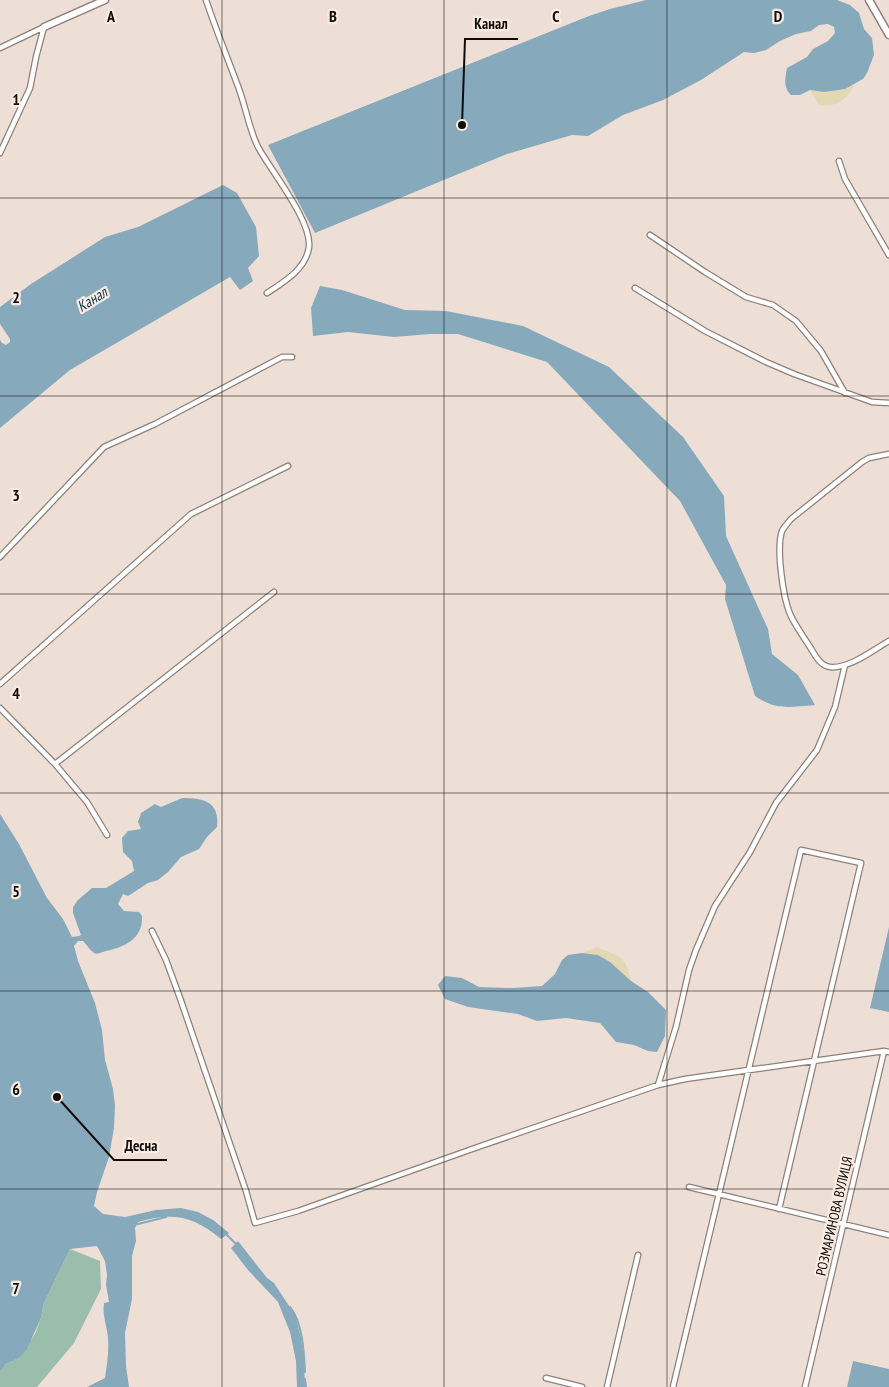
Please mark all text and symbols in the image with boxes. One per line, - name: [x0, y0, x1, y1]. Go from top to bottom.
- text: A: [106, 6, 116, 26]
- text: B: [329, 6, 337, 26]
- text: C: [552, 6, 560, 26]
- text: D: [774, 6, 783, 26]
- callout: Канал: [465, 9, 518, 39]
- text: Канал: [474, 14, 508, 33]
- text: 1: [12, 89, 20, 109]
- water label: Канал: [73, 281, 112, 316]
- text: 2: [12, 287, 20, 307]
- text: 3: [12, 485, 20, 505]
- text: 4: [12, 683, 20, 703]
- text: 5: [12, 881, 20, 901]
- text: 6: [12, 1079, 20, 1099]
- callout: Десна: [114, 1130, 167, 1160]
- text: Десна: [125, 1136, 157, 1155]
- street label: РОЗМАРИНОВА ВУЛИЦЯ: [812, 1155, 856, 1277]
- text: 7: [12, 1278, 20, 1298]

